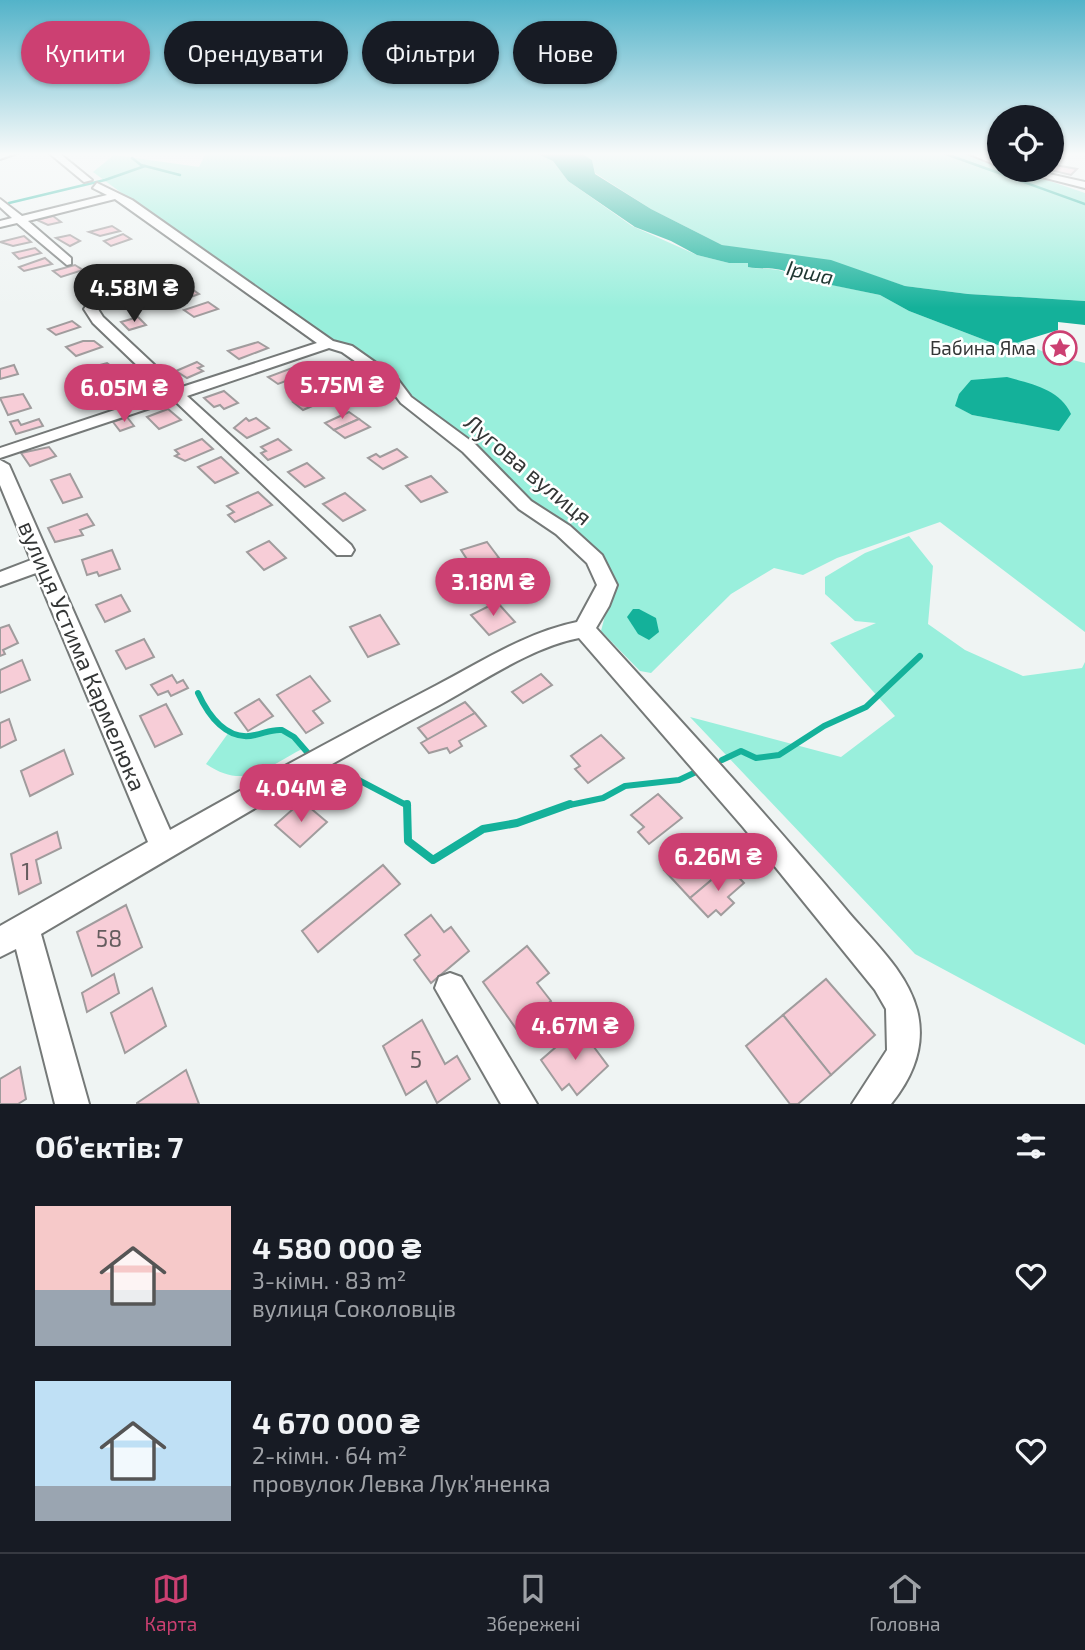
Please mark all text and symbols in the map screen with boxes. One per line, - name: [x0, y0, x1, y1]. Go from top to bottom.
- chip: Купити: [21, 21, 150, 84]
- chip: Орендувати: [164, 21, 348, 84]
- chip: Фільтри: [362, 21, 499, 84]
- chip: Нове: [513, 21, 617, 84]
- map controls: [987, 105, 1064, 182]
- button: locate: [987, 105, 1064, 182]
- water label: Ірша: [784, 254, 836, 289]
- pin: 4.58M ₴: [69, 264, 199, 324]
- text: 4.58M ₴: [90, 273, 178, 301]
- place icon: Бабина Яма: [1041, 329, 1079, 367]
- place label: Бабина Яма: [930, 336, 1036, 359]
- pin: 5.75M ₴: [277, 362, 407, 421]
- pin: 6.05M ₴: [59, 364, 189, 424]
- text: 5.75M ₴: [300, 370, 384, 398]
- text: 6.05M ₴: [80, 373, 168, 401]
- street label: Лугова вулиця: [458, 408, 598, 531]
- street label: вулиця Устима Кармелюка: [12, 516, 153, 795]
- pin: 3.18M ₴: [428, 558, 558, 618]
- text: 3.18M ₴: [451, 567, 535, 595]
- pin: 4.04M ₴: [236, 764, 366, 824]
- text: 4.04M ₴: [256, 773, 346, 801]
- pin: 6.26M ₴: [653, 834, 783, 893]
- text: 6.26M ₴: [674, 842, 762, 870]
- house number: 1: [21, 857, 31, 885]
- house number: 58: [96, 924, 122, 952]
- pin: 4.67M ₴: [510, 1002, 640, 1062]
- text: 4.67M ₴: [531, 1011, 619, 1039]
- house number: 5: [410, 1045, 422, 1073]
- icon: filters: [1012, 1127, 1050, 1165]
- text: Об’єктів: 7: [35, 1128, 183, 1164]
- text: 4 580 000 ₴: [252, 1229, 422, 1265]
- icon: home: [91, 1234, 175, 1318]
- icon: heart: [1012, 1257, 1050, 1295]
- text: 3-кімн. · 83 m²: [252, 1266, 406, 1294]
- text: вулиця Соколовців: [252, 1294, 456, 1322]
- text: 4 670 000 ₴: [252, 1404, 420, 1440]
- icon: home: [91, 1409, 175, 1493]
- icon: heart: [1012, 1432, 1050, 1470]
- text: 2-кімн. · 64 m²: [252, 1441, 407, 1469]
- text: провулок Левка Лук'яненка: [252, 1469, 550, 1497]
- tab: Карта: [145, 1570, 197, 1635]
- tab: Збережені: [486, 1570, 580, 1635]
- tab: Головна: [869, 1570, 940, 1635]

